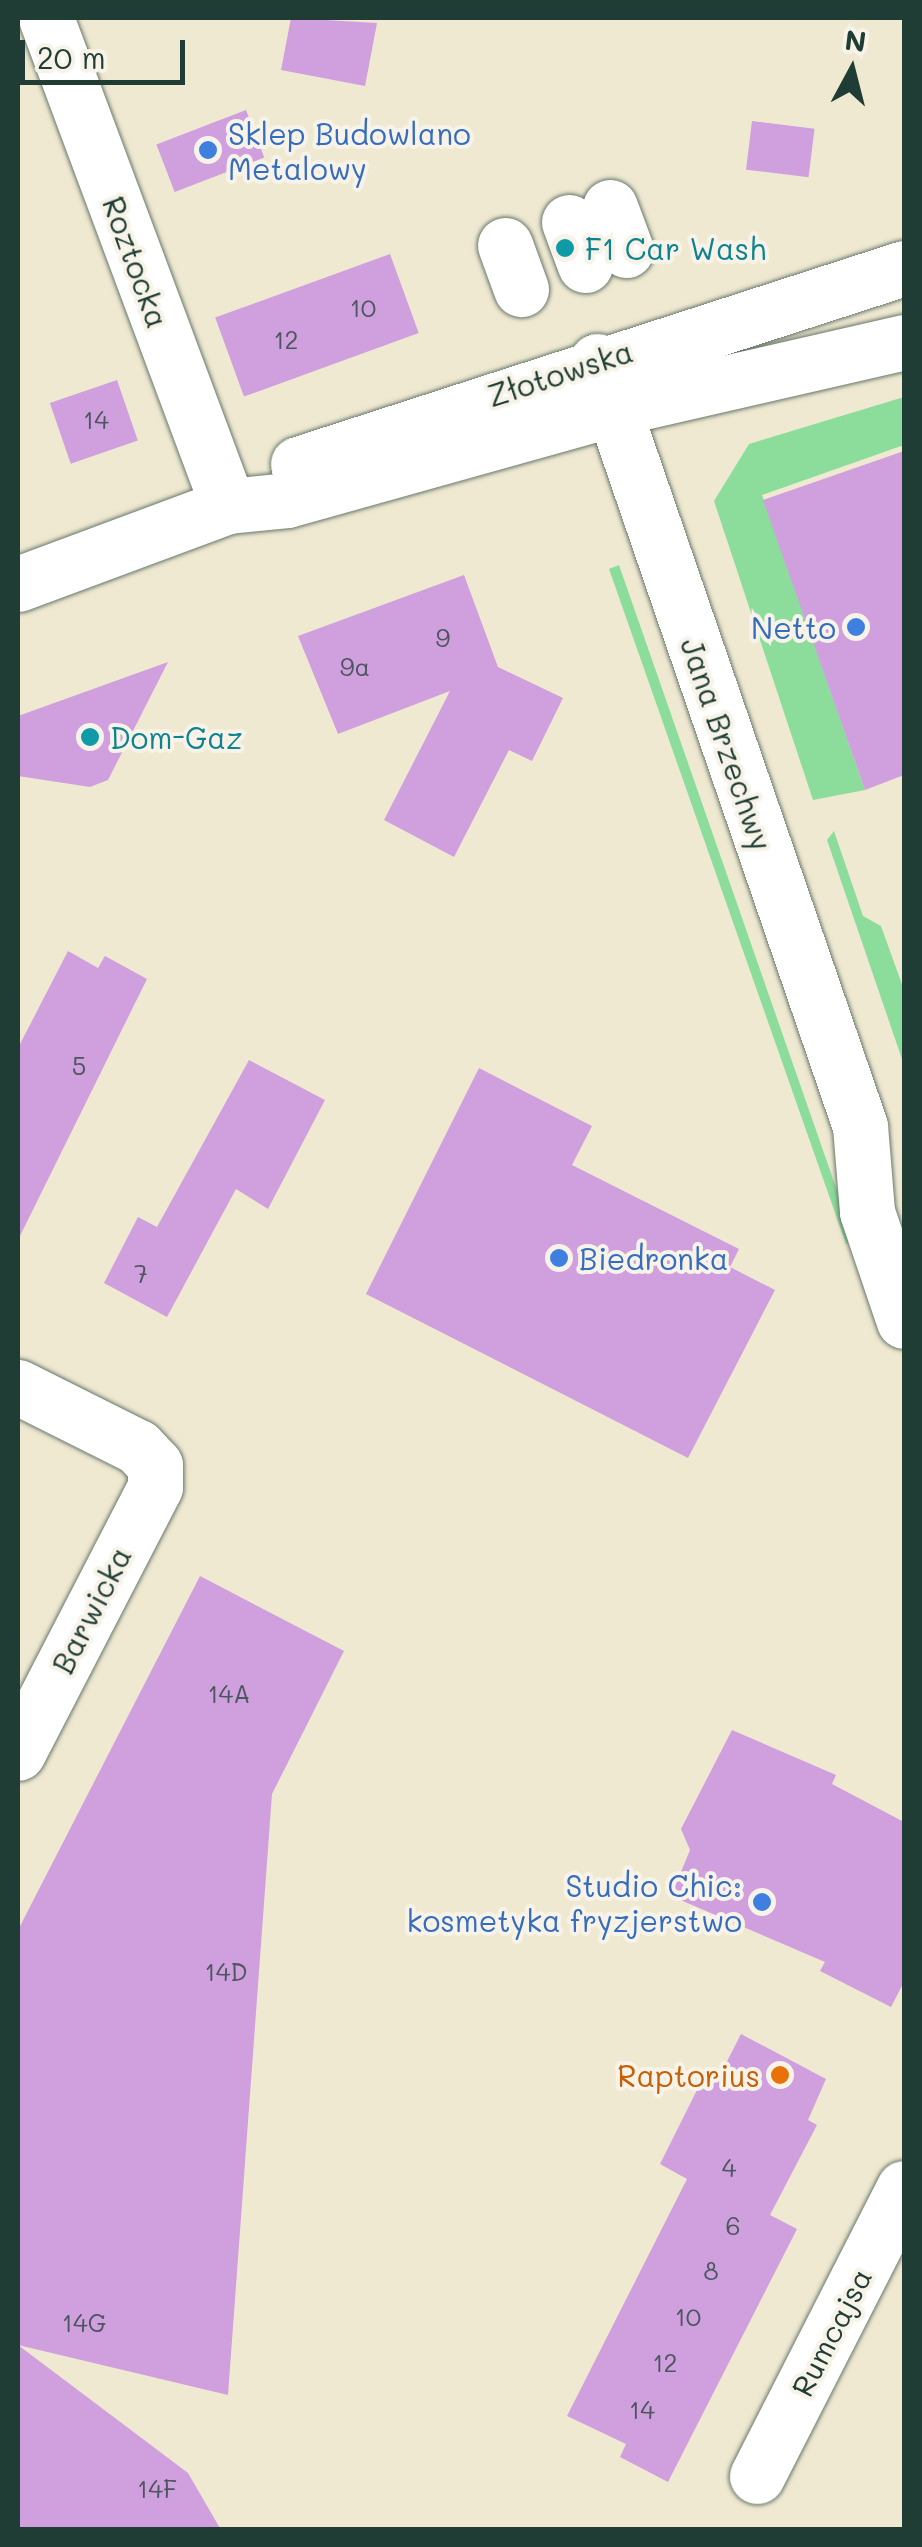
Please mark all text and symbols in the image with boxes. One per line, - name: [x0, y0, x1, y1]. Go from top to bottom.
- scale bar: [25, 20, 190, 82]
- north arrow: [802, 20, 902, 120]
- text: N: [843, 21, 868, 59]
- text: 20 m: [37, 37, 106, 77]
- place label: Sklep Budowlano Metalowy: [228, 115, 471, 186]
- marker: Sklep Budowlano Metalowy: [197, 139, 219, 161]
- street label: Roztocka: [96, 191, 176, 333]
- place label: F1 Car Wash: [585, 230, 766, 266]
- marker: F1 Car Wash: [554, 237, 576, 259]
- house number: 10: [350, 292, 376, 322]
- house number: 12: [273, 324, 299, 354]
- street label: Złotowska: [483, 333, 637, 413]
- house number: 14: [83, 404, 109, 434]
- place label: Netto: [751, 609, 836, 645]
- marker: Netto: [845, 616, 867, 638]
- house number: 9: [436, 622, 450, 652]
- street label: Jana Brzechwy: [674, 633, 780, 855]
- house number: 9a: [340, 651, 370, 681]
- place label: Dom-Gaz: [110, 719, 243, 755]
- marker: Dom-Gaz: [79, 726, 101, 748]
- house number: 5: [72, 1050, 86, 1080]
- place label: Biedronka: [579, 1240, 728, 1276]
- marker: Biedronka: [548, 1247, 570, 1269]
- house number: 7: [134, 1258, 148, 1288]
- street label: Barwicka: [44, 1541, 138, 1679]
- house number: 14A: [207, 1678, 251, 1708]
- place label: Studio Chic: kosmetyka fryzjerstwo: [407, 1867, 742, 1938]
- marker: Studio Chic: kosmetyka fryzjerstwo: [751, 1891, 773, 1913]
- house number: 14D: [204, 1956, 248, 1986]
- place label: Raptorius: [617, 2057, 760, 2093]
- marker: Raptorius: [769, 2064, 791, 2086]
- house number: 4: [722, 2152, 736, 2182]
- house number: 6: [725, 2210, 741, 2240]
- house number: 8: [703, 2255, 719, 2285]
- street label: Rumcajsa: [783, 2262, 879, 2402]
- house number: 10: [675, 2301, 701, 2331]
- house number: 14G: [62, 2307, 106, 2337]
- house number: 12: [652, 2347, 678, 2377]
- house number: 14: [629, 2394, 655, 2424]
- house number: 14F: [137, 2473, 177, 2503]

